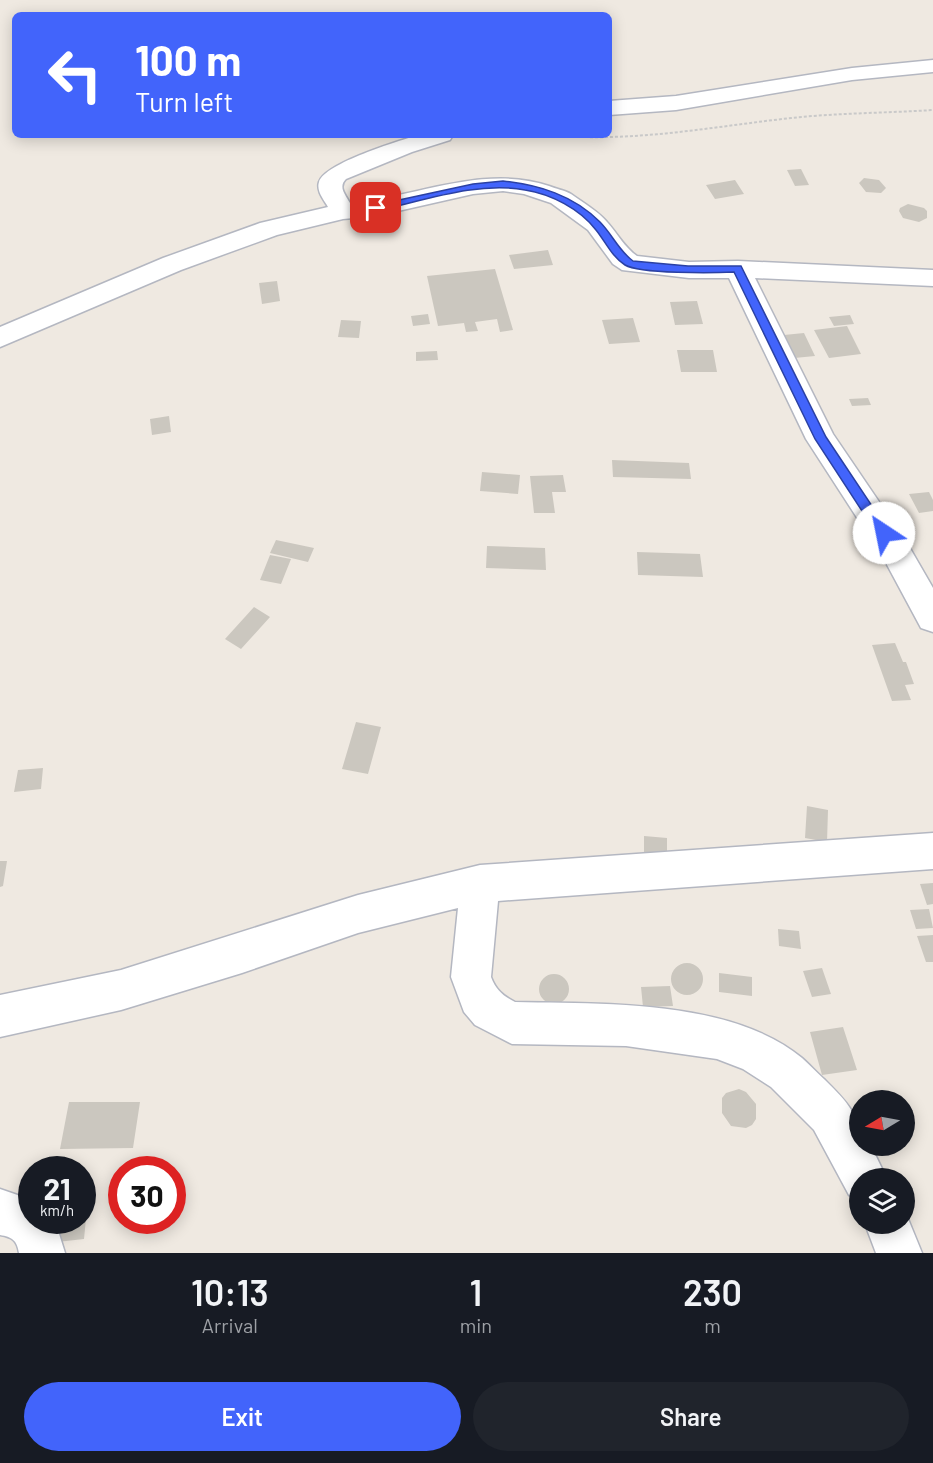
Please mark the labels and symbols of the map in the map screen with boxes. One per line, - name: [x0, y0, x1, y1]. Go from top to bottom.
- pin: [350, 182, 401, 233]
- position arrow: [852, 501, 916, 565]
- north arrow: [849, 1090, 915, 1156]
- speed limit sign: 30: [108, 1156, 186, 1234]

